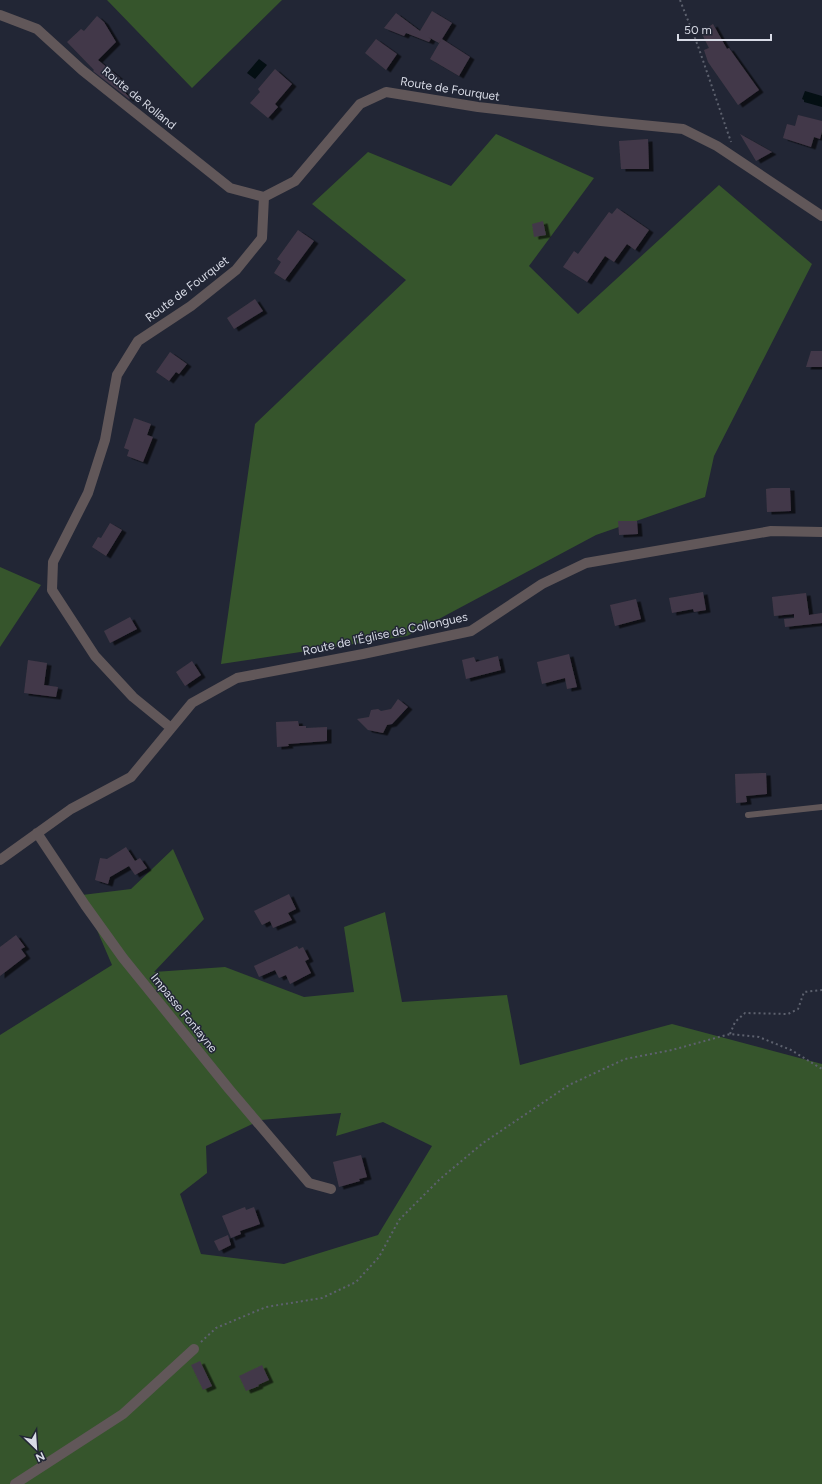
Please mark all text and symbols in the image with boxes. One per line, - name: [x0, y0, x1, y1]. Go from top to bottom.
- scale bar: [678, 16, 771, 42]
- text: 50 m: [684, 23, 712, 37]
- street label: Route de Rolland: [99, 64, 179, 132]
- street label: Route de Fourquet: [399, 74, 501, 104]
- street label: Route de Fourquet: [143, 253, 232, 325]
- street label: Route de l’Église de Collongues: [301, 610, 469, 658]
- street label: Impasse Fontayne: [148, 971, 220, 1056]
- north arrow: [16, 1428, 56, 1468]
- text: N: [33, 1449, 47, 1464]

